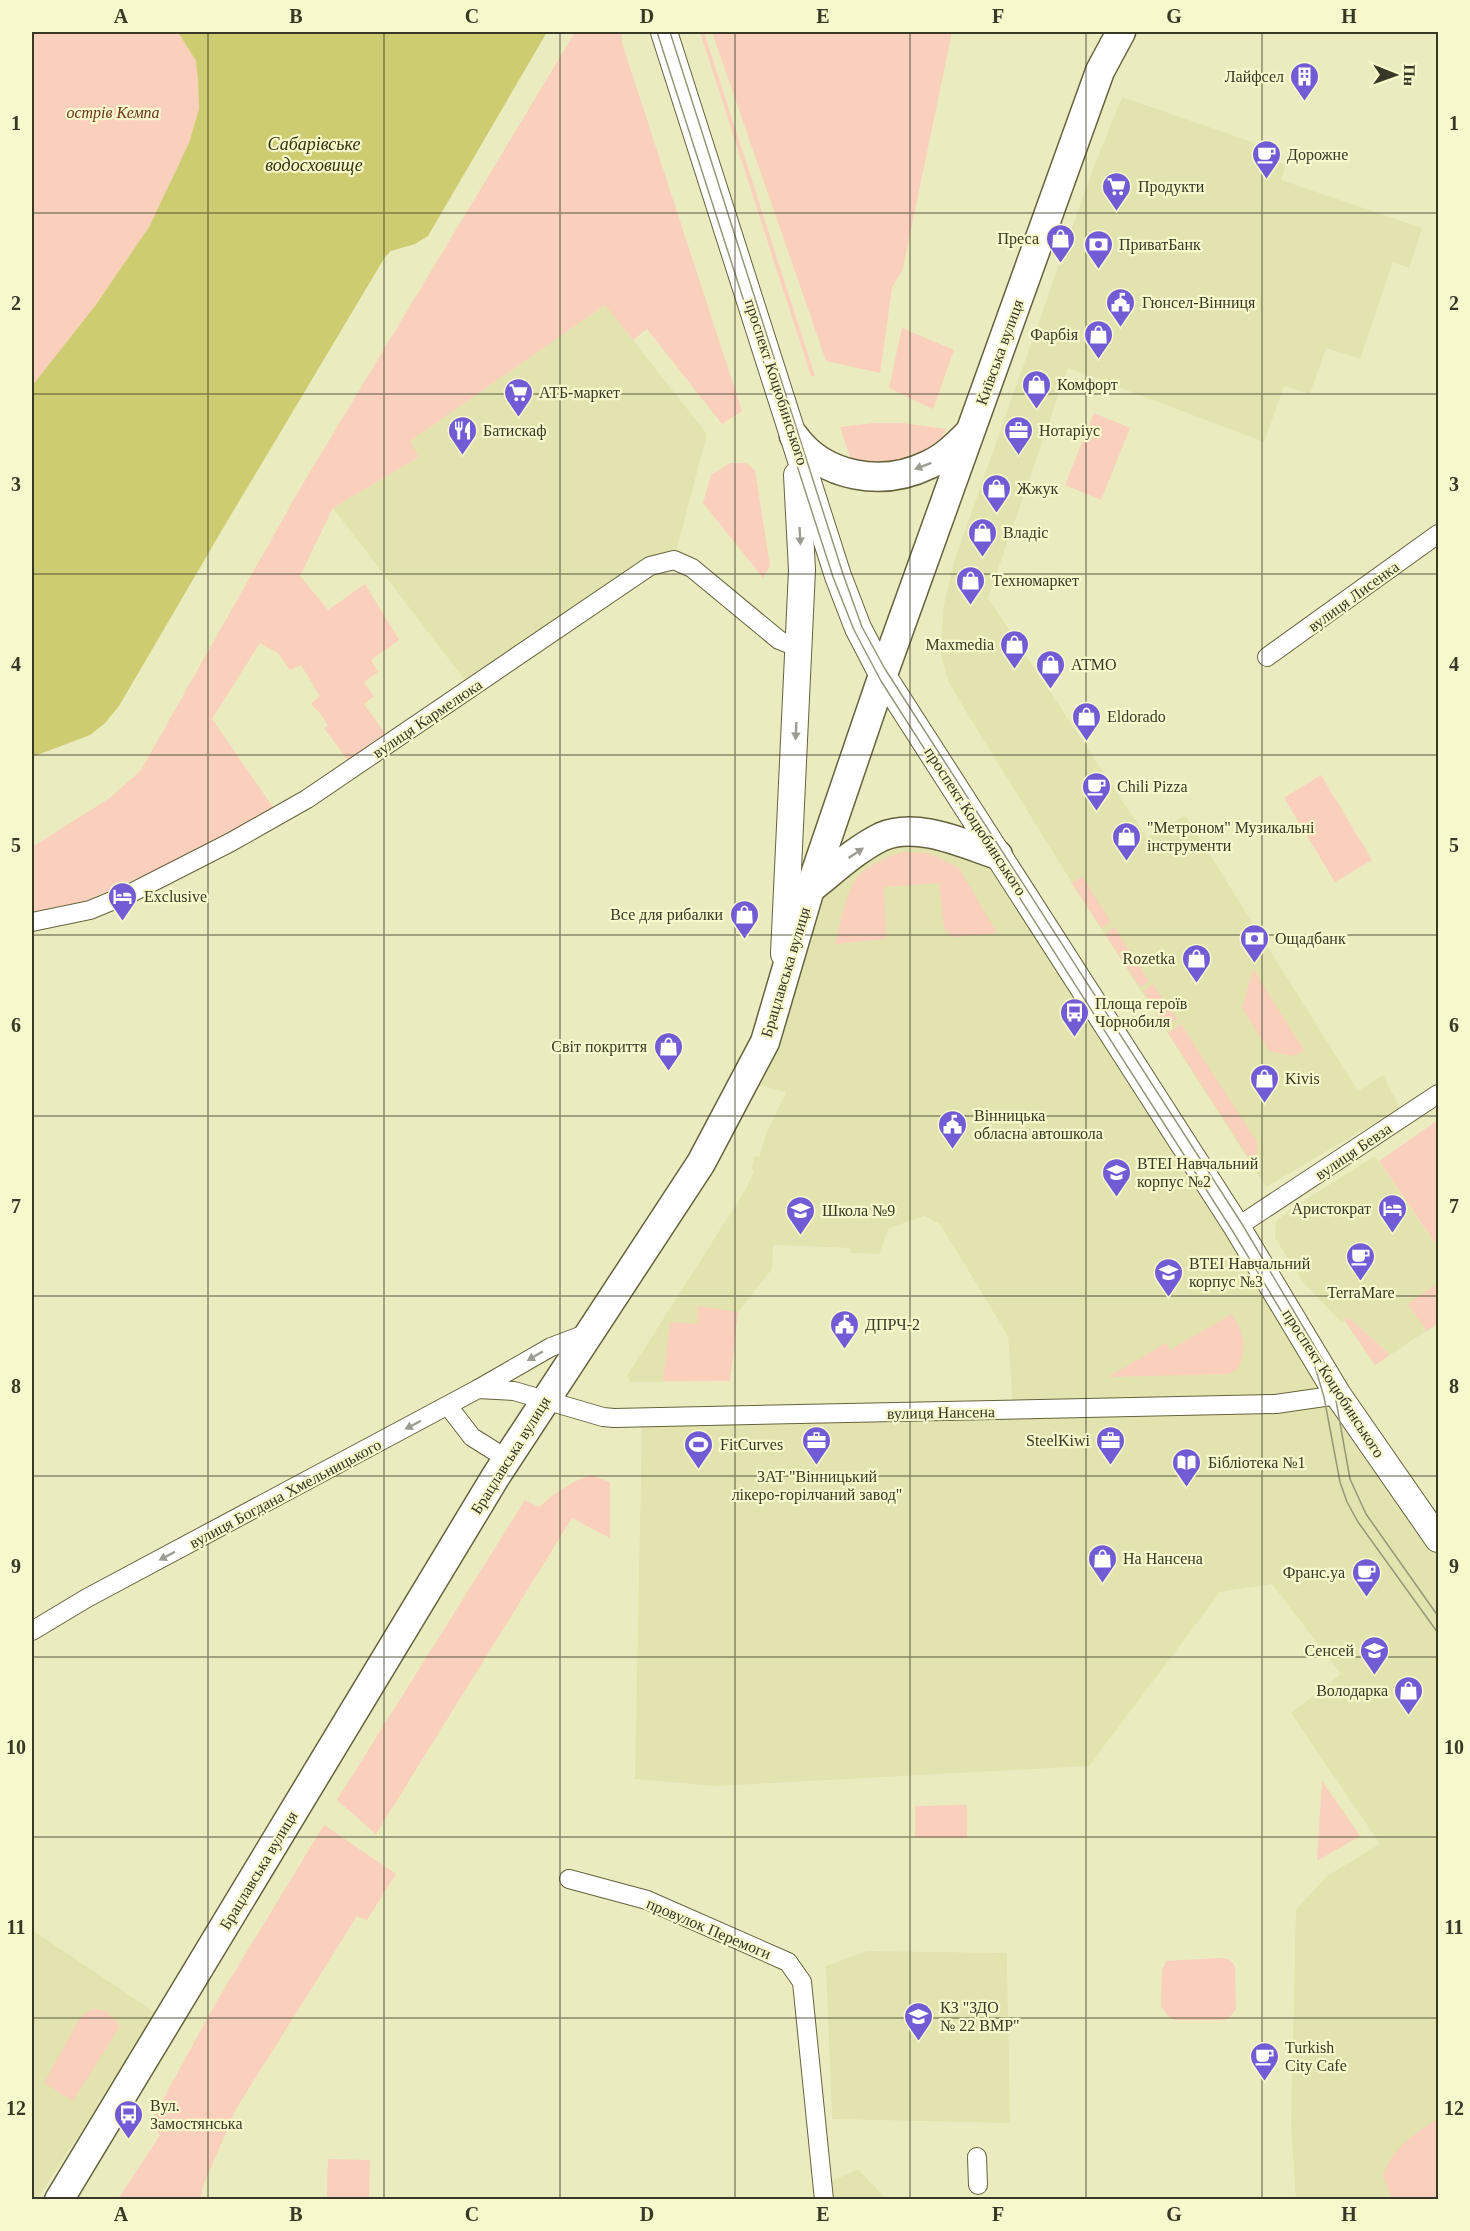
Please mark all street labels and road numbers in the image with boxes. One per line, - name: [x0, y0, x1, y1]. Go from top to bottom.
- street label: проспект Коцюбинського: [741, 297, 811, 468]
- street label: Київська вулиця: [973, 297, 1028, 408]
- street label: вулиця Лисенка: [1305, 558, 1402, 636]
- street label: вулиця Кармелюка: [370, 676, 486, 762]
- street label: проспект Коцюбинського: [920, 744, 1030, 899]
- street label: Брацлавська вулиця: [758, 904, 815, 1040]
- street label: вулиця Бевза: [1312, 1120, 1395, 1184]
- street label: проспект Коцюбинського: [1278, 1306, 1388, 1461]
- street label: Брацлавська вулиця: [467, 1393, 555, 1518]
- street label: вулиця Нансена: [887, 1403, 995, 1423]
- street label: вулиця Богдана Хмельницького: [186, 1436, 385, 1552]
- street label: Брацлавська вулиця: [216, 1807, 302, 1933]
- street label: провулок Перемоги: [644, 1895, 774, 1963]

